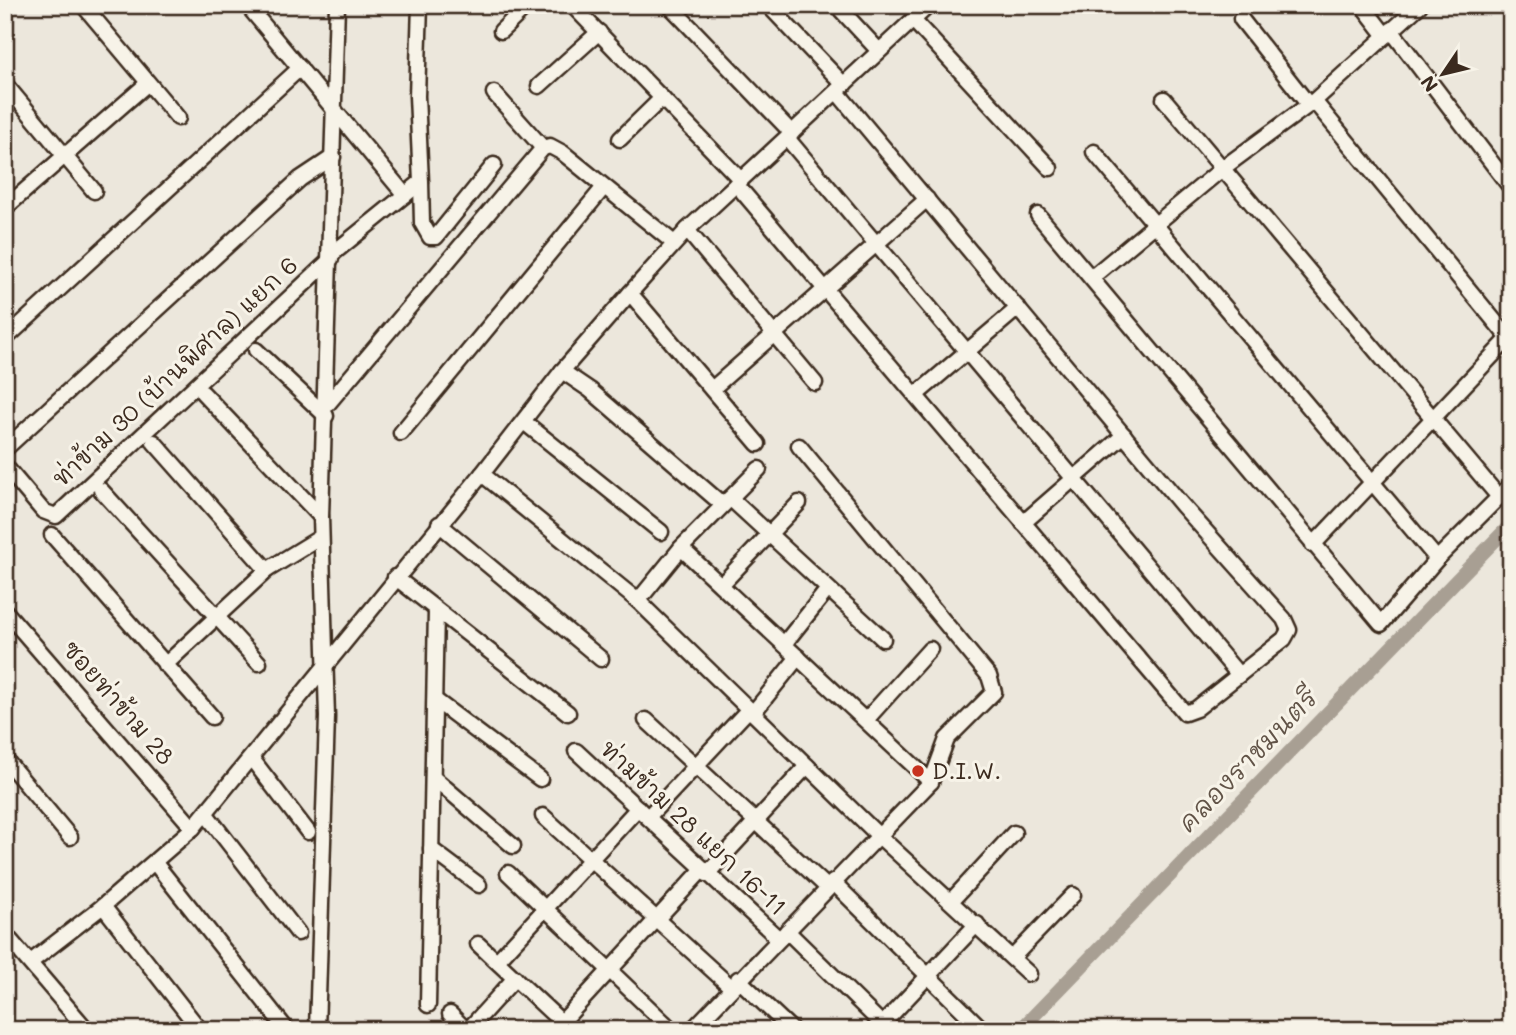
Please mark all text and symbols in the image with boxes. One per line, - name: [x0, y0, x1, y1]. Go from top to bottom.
- north arrow: [1408, 38, 1478, 108]
- text: N: [1414, 71, 1443, 97]
- street label: ท่าข้าม 30 (บ้านพิศาล) แยก 6: [45, 249, 303, 493]
- street label: ซอยท่าข้าม 28: [57, 633, 182, 771]
- water label: คลองราชมนตรี: [1170, 679, 1326, 839]
- street label: ท่ามข้าม 28 แยก 16-11: [594, 732, 794, 922]
- place label: D.I.W.: [932, 754, 1001, 785]
- marker: D.I.W.: [910, 763, 926, 779]

